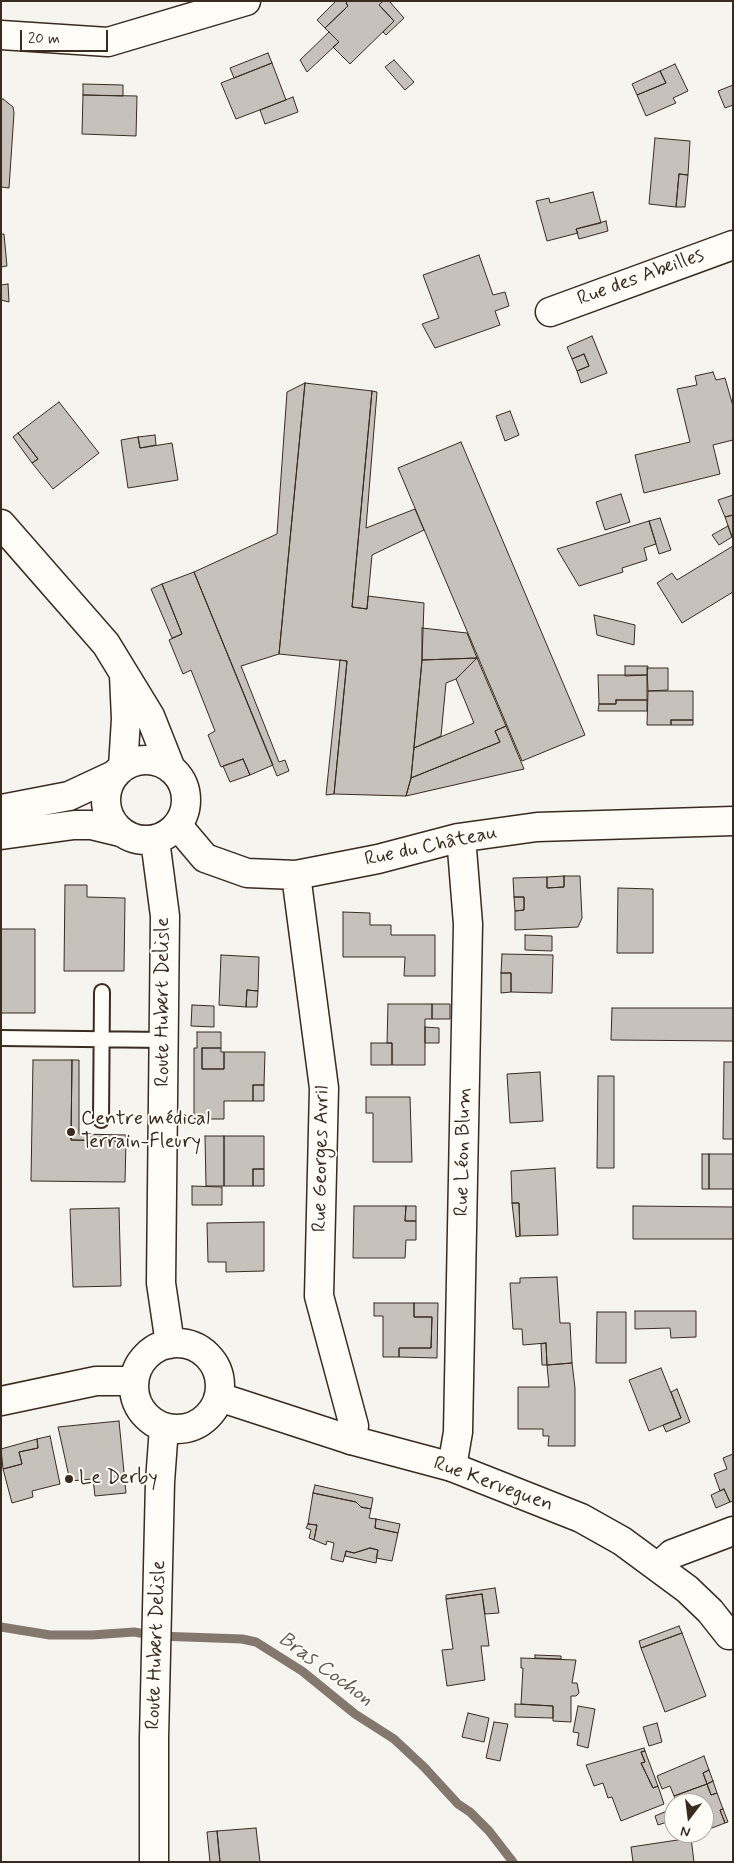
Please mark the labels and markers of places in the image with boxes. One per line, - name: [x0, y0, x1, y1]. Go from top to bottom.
- place label: Centre médical Terrain-Fleury: [81, 1108, 210, 1155]
- marker: Centre médical Terrain-Fleury: [65, 1126, 77, 1138]
- place label: Le Derby: [79, 1467, 158, 1491]
- marker: Le Derby: [63, 1473, 75, 1485]

